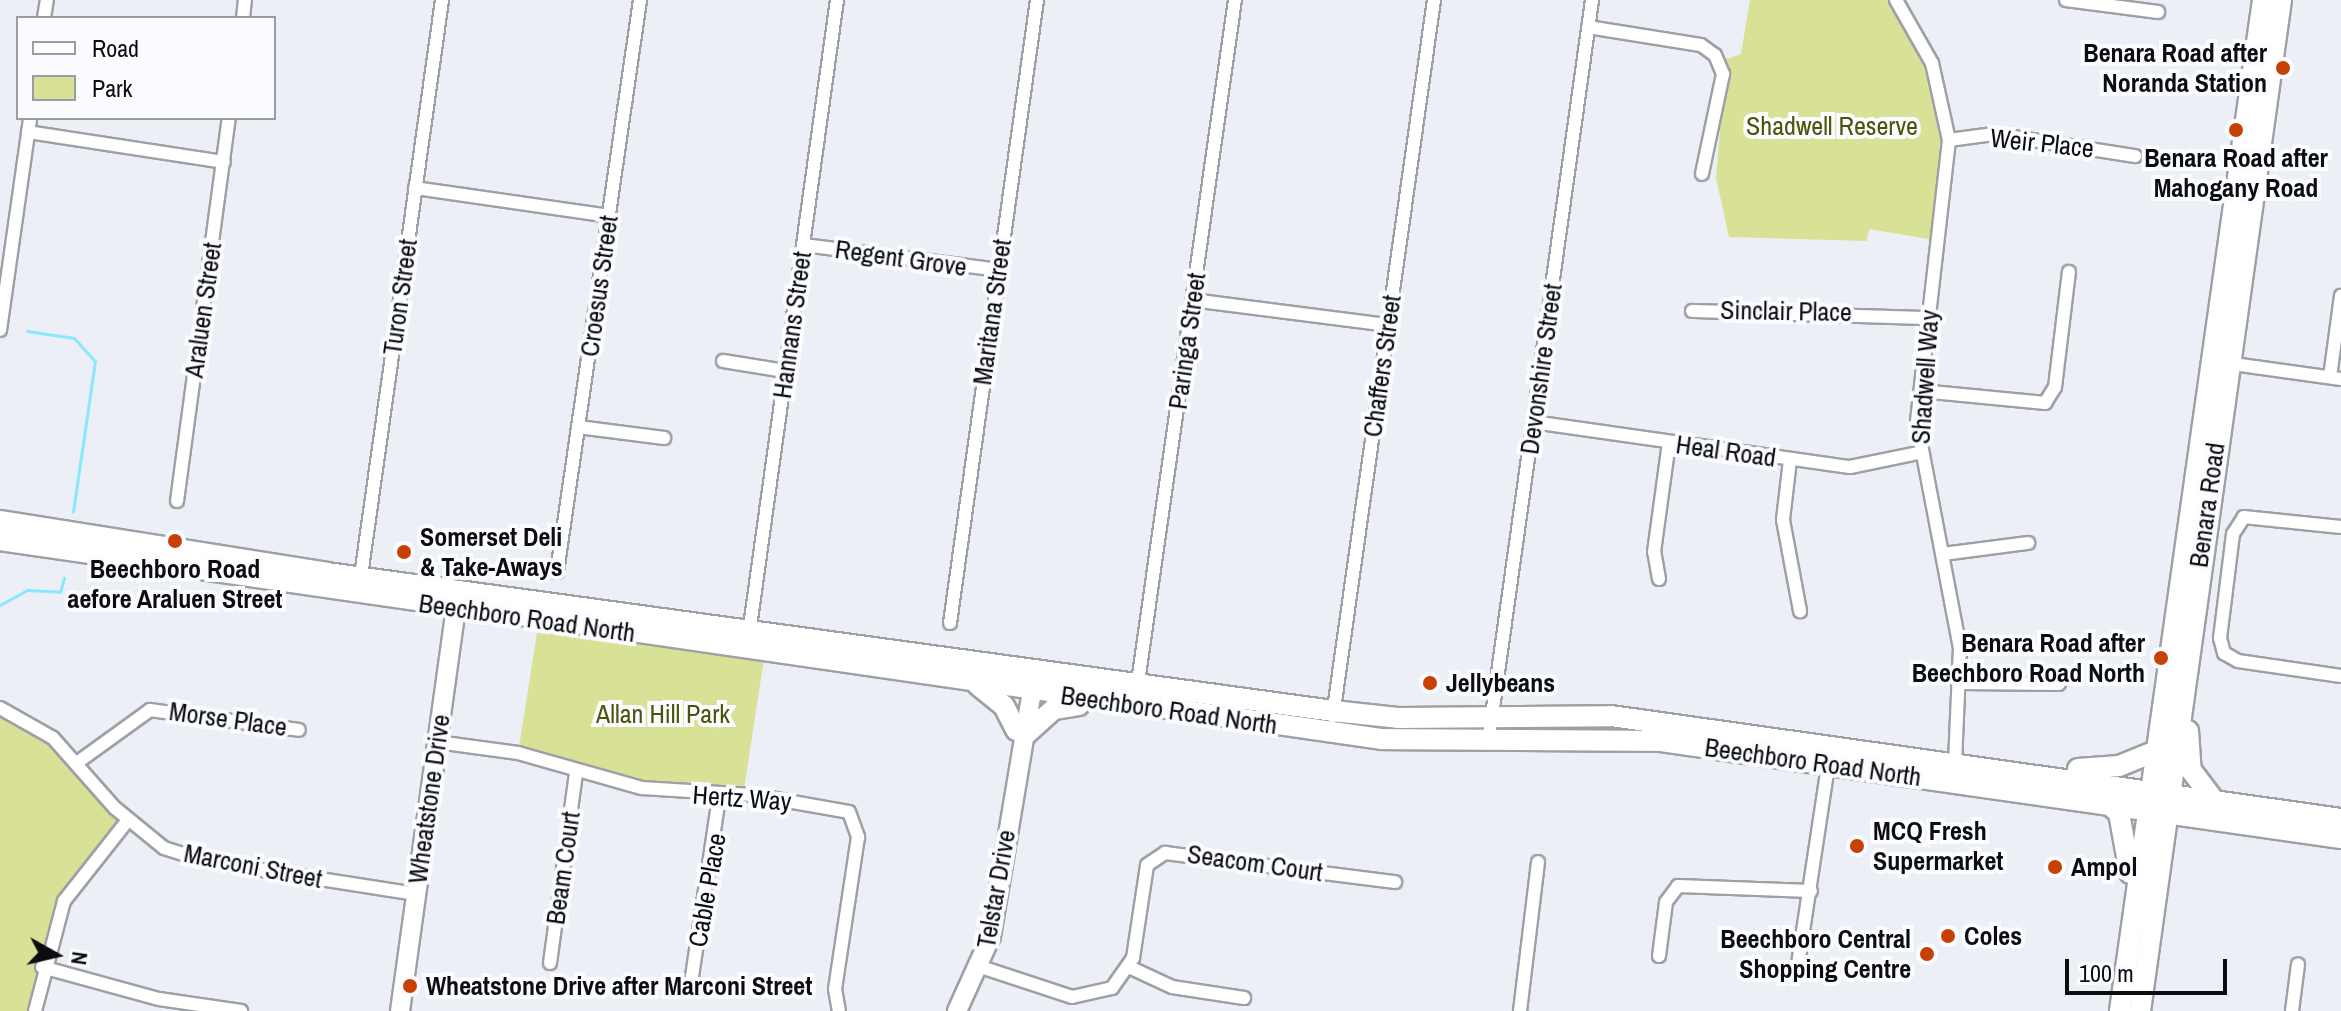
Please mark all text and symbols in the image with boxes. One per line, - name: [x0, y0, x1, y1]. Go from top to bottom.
- legend: [16, 16, 276, 120]
- text: Road: [92, 32, 139, 64]
- place label: Benara Road after Noranda Station: [2083, 37, 2267, 98]
- marker: Benara Road after Noranda Station: [2274, 59, 2292, 77]
- text: Park: [92, 72, 132, 104]
- park label: Shadwell Reserve: [1746, 110, 1918, 142]
- marker: Benara Road after Mahogany Road: [2227, 121, 2245, 139]
- street label: Weir Place: [1989, 122, 2095, 164]
- place label: Benara Road after Mahogany Road: [2144, 142, 2328, 204]
- street label: Croesus Street: [574, 213, 624, 359]
- street label: Regent Grove: [833, 233, 969, 283]
- street label: Turon Street: [376, 237, 424, 357]
- street label: Maritana Street: [966, 237, 1018, 387]
- street label: Araluen Street: [178, 240, 228, 380]
- street label: Hannans Street: [766, 249, 818, 401]
- street label: Paringa Street: [1162, 271, 1212, 411]
- street label: Devonshire Street: [1514, 282, 1568, 456]
- street label: Chaffers Street: [1357, 293, 1407, 439]
- street label: Sinclair Place: [1720, 294, 1852, 328]
- street label: Shadwell Way: [1905, 309, 1945, 445]
- street label: Heal Road: [1674, 429, 1778, 473]
- street label: Benara Road: [2183, 441, 2231, 569]
- place label: Somerset Deli & Take-Aways: [420, 521, 563, 582]
- marker: Beechboro Road aefore Araluen Street: [166, 532, 184, 550]
- marker: Somerset Deli & Take-Aways: [395, 543, 413, 561]
- place label: Beechboro Road aefore Araluen Street: [67, 553, 283, 614]
- street label: Beechboro Road North: [417, 587, 637, 649]
- place label: Benara Road after Beechboro Road North: [1912, 627, 2145, 688]
- marker: Benara Road after Beechboro Road North: [2152, 649, 2170, 667]
- place label: Jellybeans: [1446, 667, 1555, 699]
- marker: Jellybeans: [1421, 674, 1439, 692]
- street label: Beechboro Road North: [1059, 679, 1279, 741]
- street label: Morse Place: [167, 695, 289, 743]
- park label: Allan Hill Park: [596, 698, 730, 730]
- street label: Wheatstone Drive: [402, 712, 456, 886]
- street label: Beechboro Road North: [1703, 731, 1923, 793]
- street label: Hertz Way: [692, 779, 792, 817]
- street label: Beam Court: [540, 810, 586, 926]
- place label: MCQ Fresh Supermarket: [1873, 815, 2003, 876]
- street label: Telstar Drive: [970, 827, 1022, 951]
- street label: Cable Place: [682, 831, 732, 949]
- street label: Marconi Street: [181, 837, 325, 895]
- marker: MCQ Fresh Supermarket: [1848, 837, 1866, 855]
- street label: Seacom Court: [1185, 838, 1325, 888]
- place label: Ampol: [2071, 851, 2137, 883]
- marker: Ampol: [2046, 858, 2064, 876]
- north arrow: [16, 915, 96, 995]
- place label: Coles: [1964, 920, 2022, 952]
- place label: Beechboro Central Shopping Centre: [1720, 923, 1911, 984]
- marker: Coles: [1939, 927, 1957, 945]
- scale bar: [2069, 943, 2231, 993]
- marker: Beechboro Central Shopping Centre: [1918, 945, 1936, 963]
- text: N: [64, 950, 96, 967]
- text: 100 m: [2079, 957, 2134, 989]
- place label: Wheatstone Drive after Marconi Street: [426, 970, 812, 1002]
- marker: Wheatstone Drive after Marconi Street: [401, 977, 419, 995]

